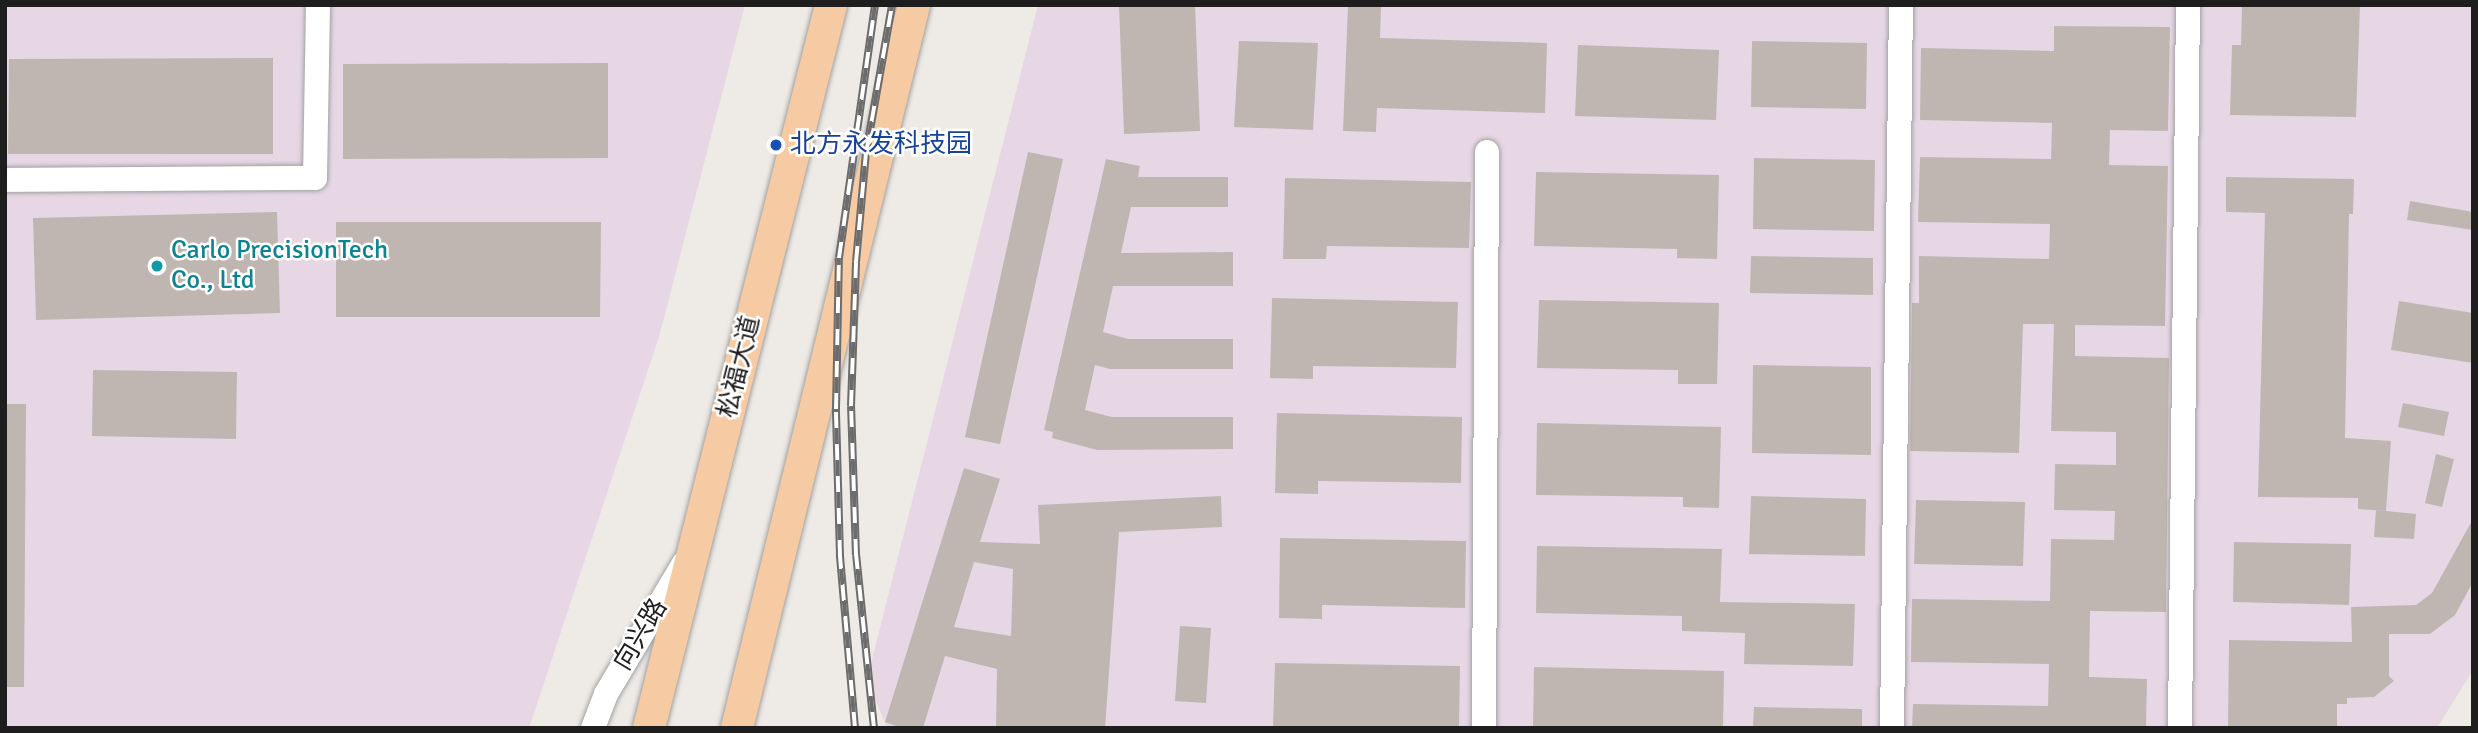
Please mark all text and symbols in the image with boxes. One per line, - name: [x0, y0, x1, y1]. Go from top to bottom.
- place label: 北方永发科技园: [790, 129, 972, 161]
- marker: 北方永发科技园: [768, 137, 784, 153]
- place label: Carlo PrecisionTech Co., Ltd: [171, 235, 388, 296]
- marker: Carlo PrecisionTech Co., Ltd: [149, 258, 165, 274]
- street label: 松福大道: [712, 313, 768, 421]
- street label: 向兴路: [608, 594, 674, 676]

